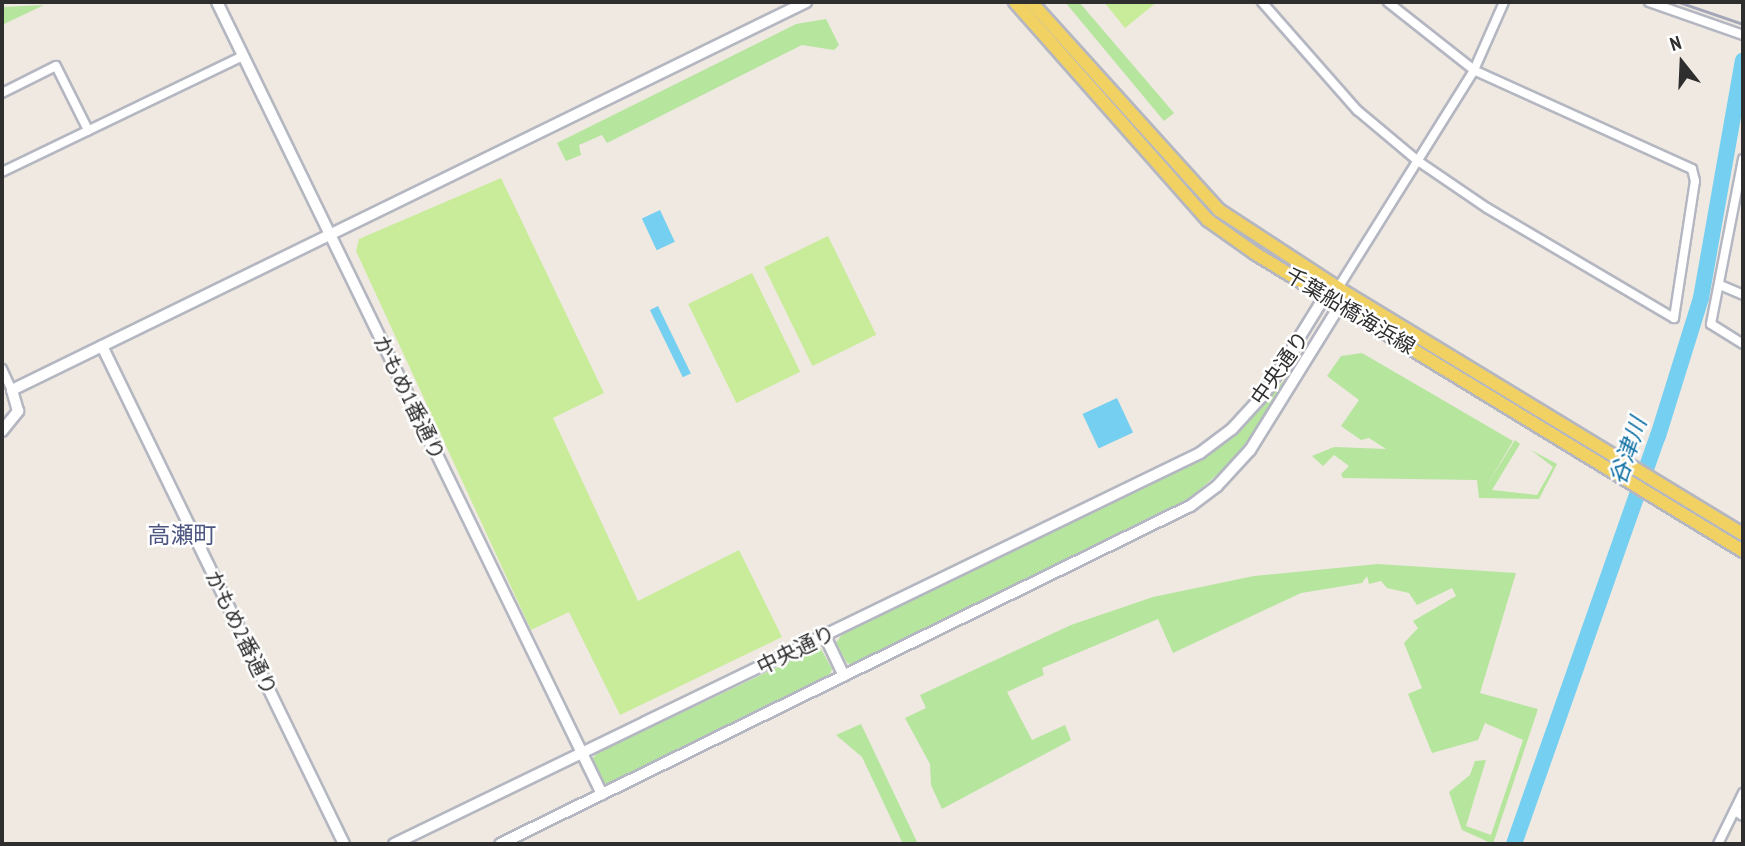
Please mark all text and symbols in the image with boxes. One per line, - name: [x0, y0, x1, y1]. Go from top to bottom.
- north arrow: [1647, 28, 1717, 98]
- text: N: [1667, 30, 1684, 56]
- street label: 千葉船橋海浜線: [1281, 262, 1419, 360]
- street label: 中央通り: [1246, 326, 1314, 410]
- street label: かもめ1番通り: [368, 332, 450, 464]
- water label: 谷津川: [1604, 414, 1652, 488]
- district label: 高瀬町: [148, 521, 216, 549]
- street label: かもめ2番通り: [200, 567, 282, 699]
- street label: 中央通り: [753, 620, 839, 680]

